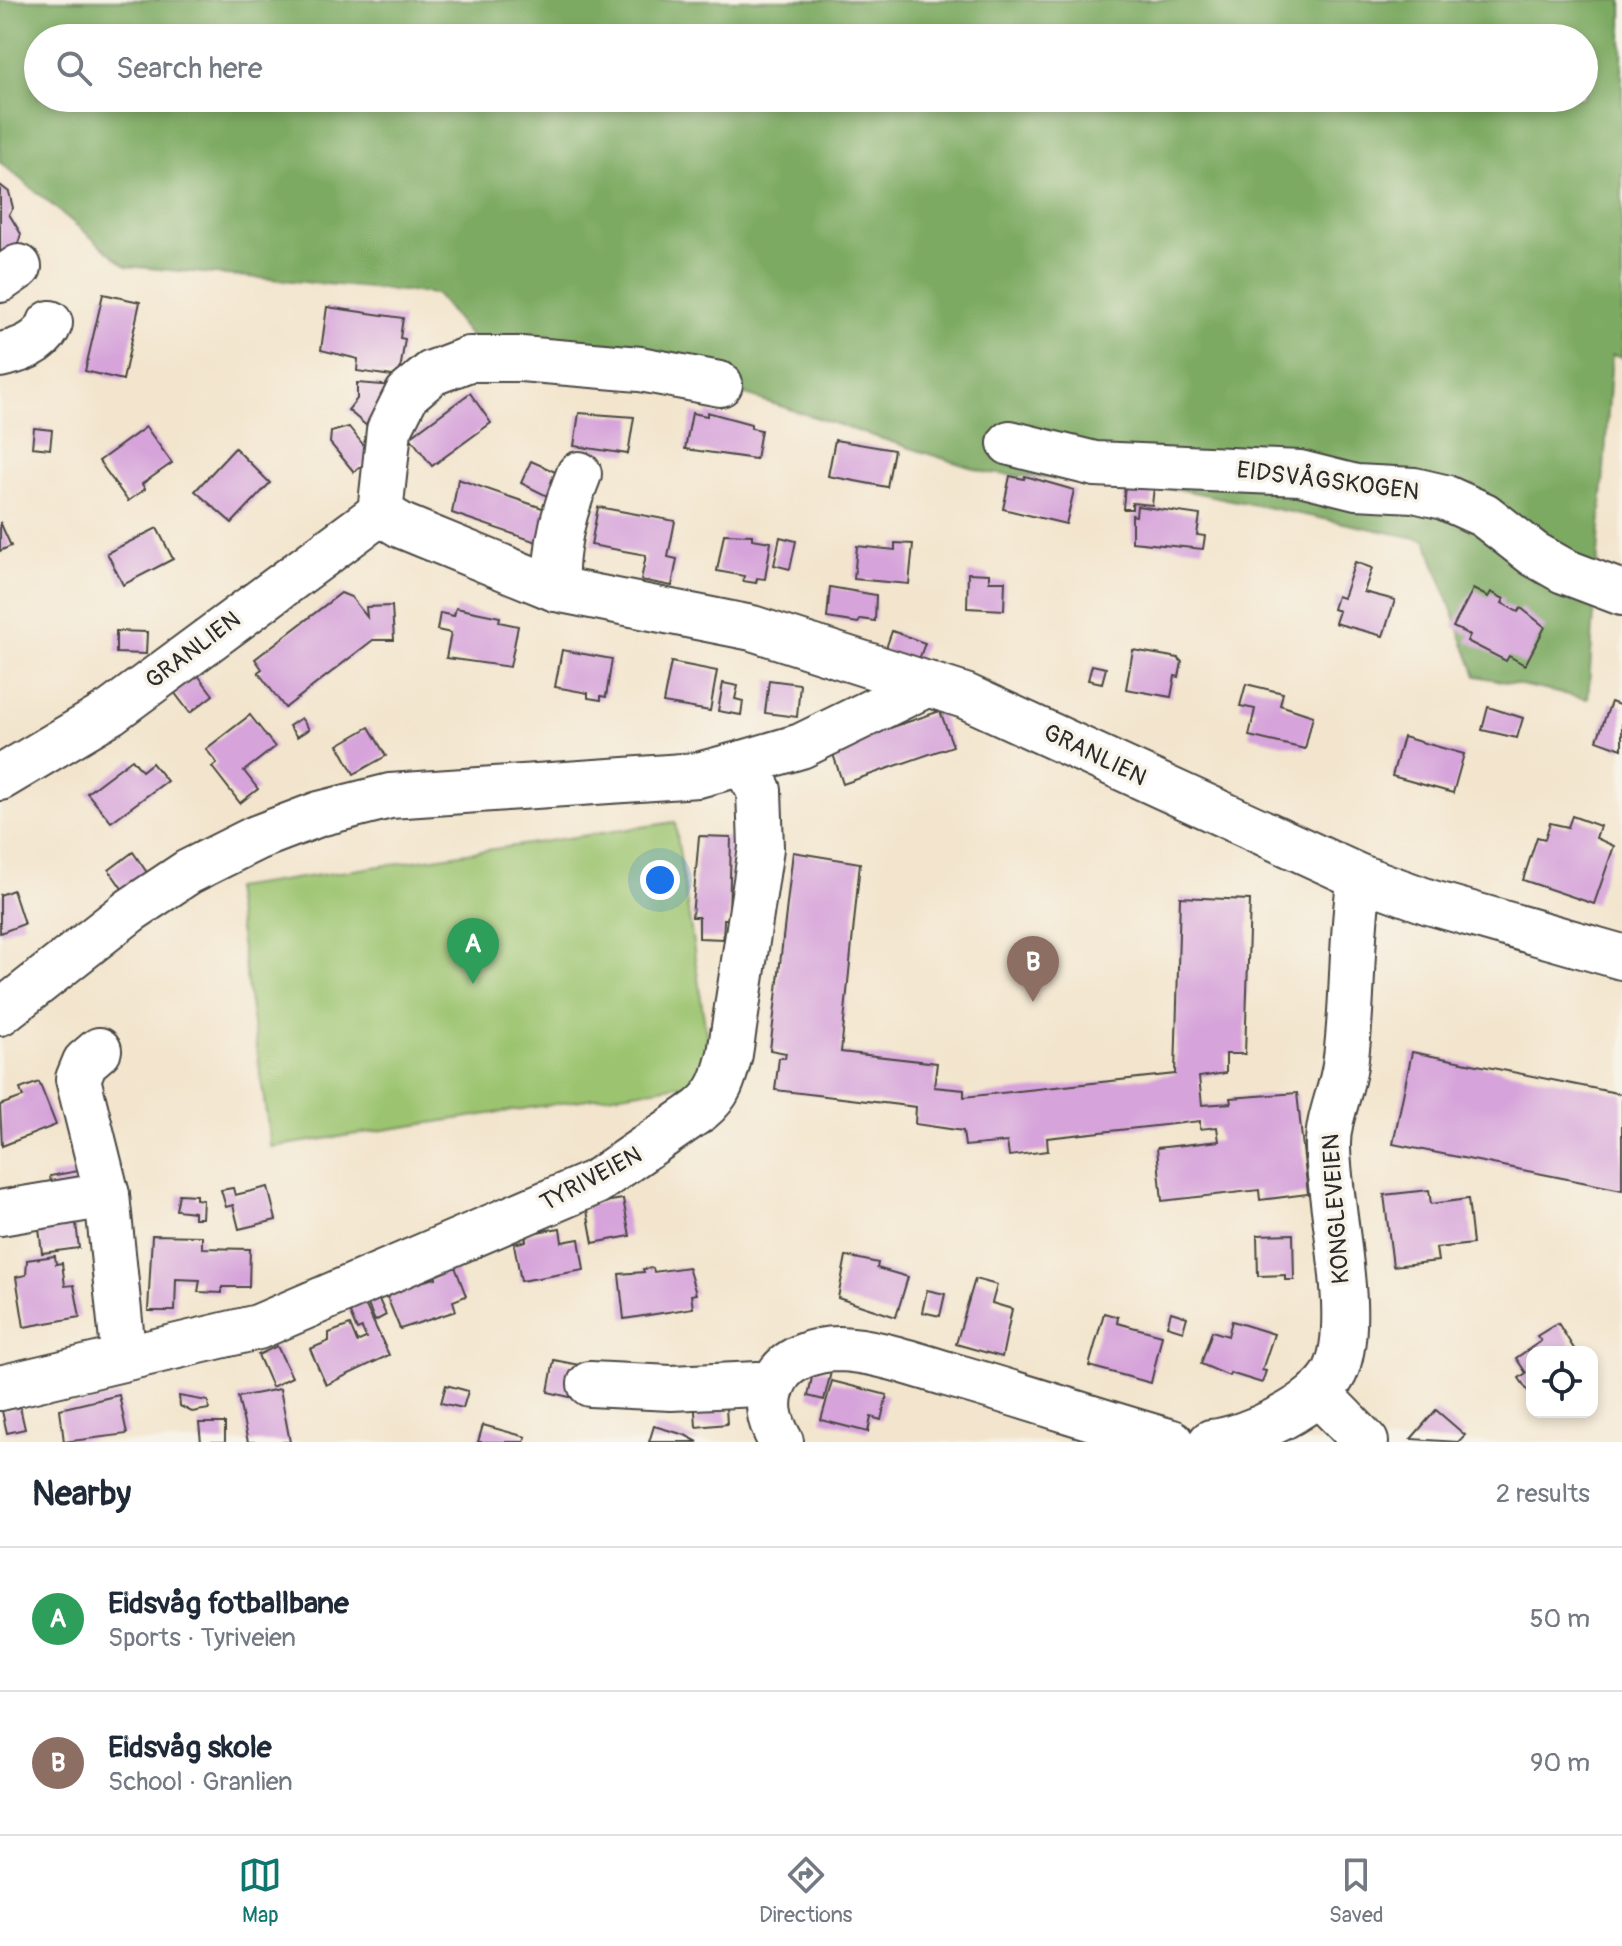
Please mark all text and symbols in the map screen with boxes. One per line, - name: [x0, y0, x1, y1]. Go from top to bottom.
- search box: [24, 24, 1598, 112]
- icon: search: [52, 46, 96, 90]
- text: Search here: [116, 50, 263, 87]
- street label: EIDSVÅGSKOGEN: [1235, 454, 1421, 507]
- street label: GRANLIEN: [140, 605, 246, 695]
- street label: GRANLIEN: [1039, 718, 1151, 792]
- your location: [640, 860, 680, 900]
- pin: A: [447, 918, 499, 984]
- pin: B: [1007, 936, 1059, 1002]
- street label: KONGLEVEIEN: [1316, 1133, 1356, 1285]
- street label: TYRIVEIEN: [535, 1140, 647, 1218]
- map controls: [1526, 1346, 1598, 1418]
- button: locate: [1526, 1346, 1598, 1418]
- text: Nearby: [32, 1473, 131, 1516]
- text: 2 results: [1496, 1478, 1590, 1510]
- text: Eidsvåg fotballbane: [108, 1585, 349, 1622]
- text: A: [50, 1603, 66, 1635]
- text: 50 m: [1529, 1603, 1590, 1635]
- text: Sports · Tyriveien: [108, 1622, 296, 1654]
- text: Eidsvåg skole: [108, 1729, 272, 1766]
- text: B: [51, 1747, 65, 1779]
- text: 90 m: [1530, 1747, 1590, 1779]
- text: School · Granlien: [108, 1766, 293, 1798]
- tab: Map: [238, 1853, 282, 1929]
- tab: Directions: [759, 1853, 852, 1929]
- tab: Saved: [1329, 1853, 1384, 1929]

